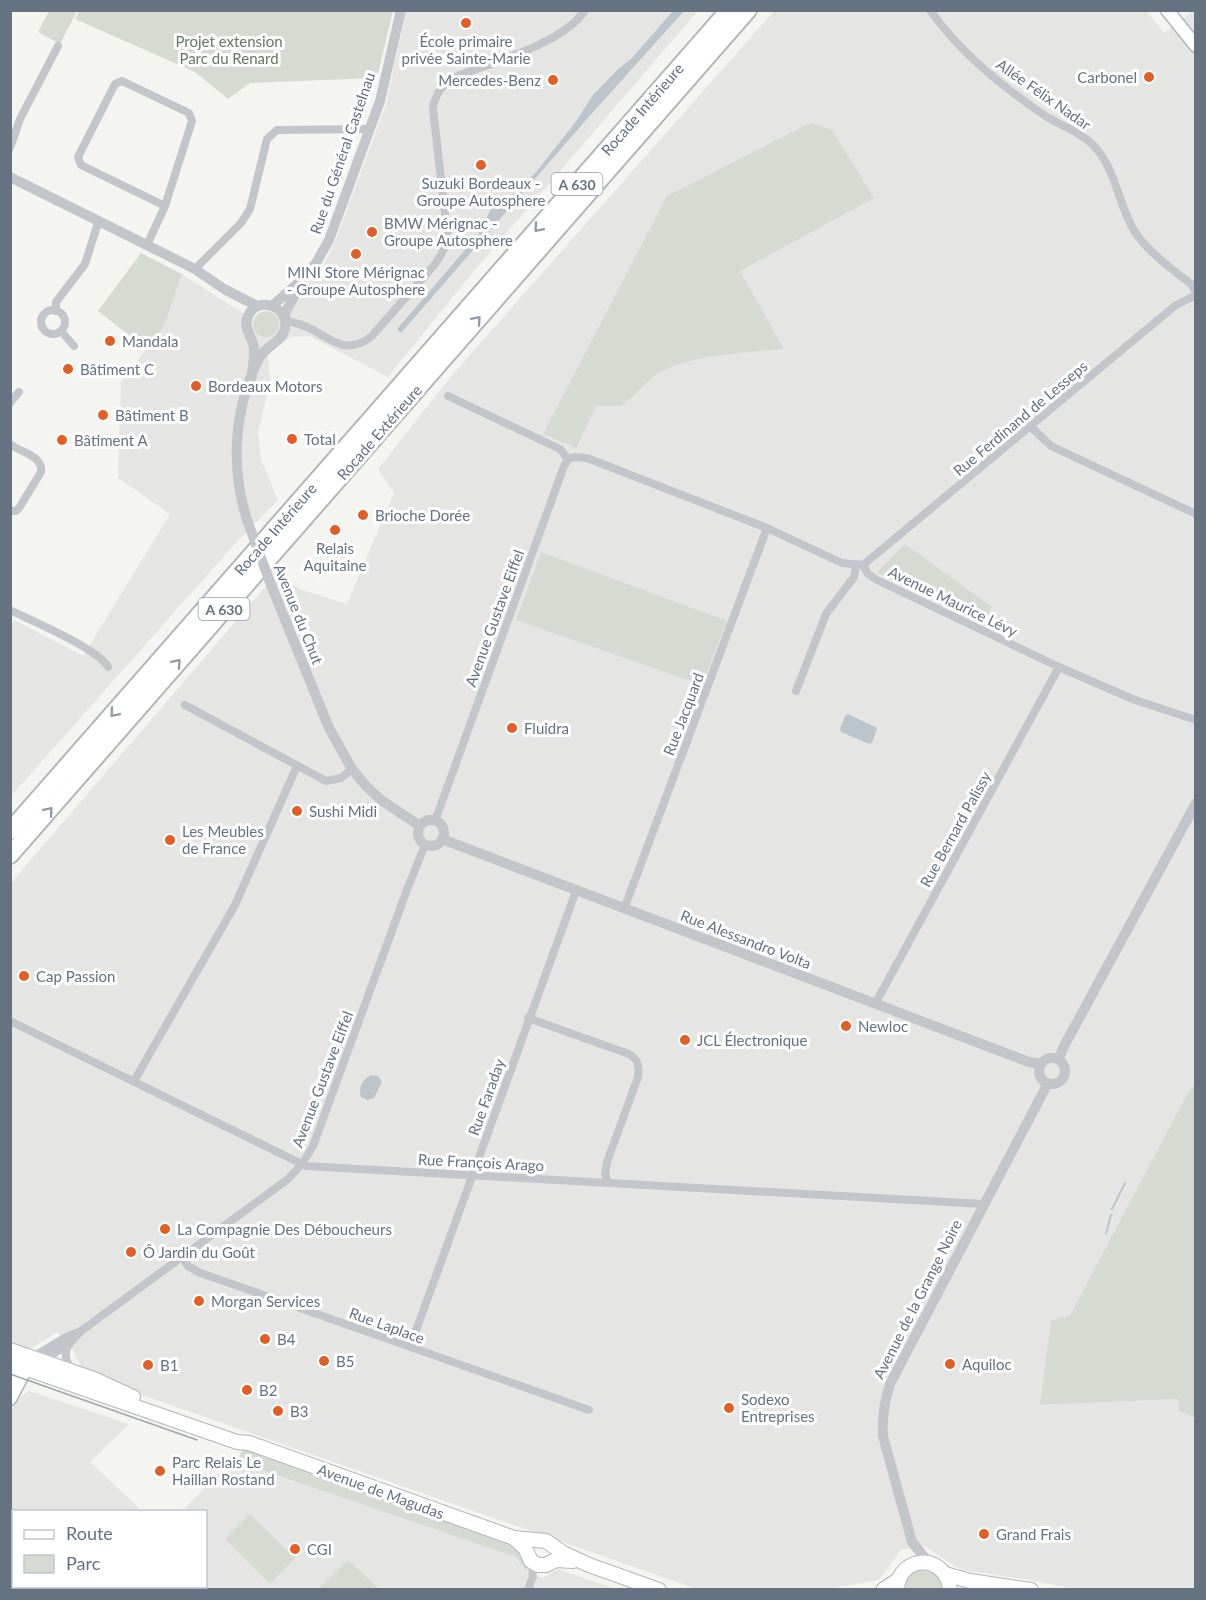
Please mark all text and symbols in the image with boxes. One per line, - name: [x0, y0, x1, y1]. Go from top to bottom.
- marker: École primaire privée Sainte-Marie: [459, 16, 473, 30]
- park label: Projet extension Parc du Renard: [175, 32, 283, 67]
- place label: École primaire privée Sainte-Marie: [402, 32, 531, 67]
- street label: Allée Félix Nadar: [993, 55, 1095, 134]
- street label: Rocade Intérieure: [597, 59, 687, 159]
- place label: Carbonel: [1077, 68, 1137, 86]
- street label: Rue du Général Castelnau: [306, 70, 378, 236]
- marker: Carbonel: [1142, 70, 1156, 84]
- place label: Mercedes-Benz: [438, 71, 541, 89]
- marker: Mercedes-Benz: [546, 73, 560, 87]
- marker: Suzuki Bordeaux - Groupe Autosphere: [474, 158, 488, 172]
- road number: A 630: [552, 173, 602, 195]
- place label: Suzuki Bordeaux - Groupe Autosphere: [417, 174, 546, 209]
- place label: BMW Mérignac - Groupe Autosphere: [384, 214, 513, 249]
- one-way arrow: [534, 222, 545, 232]
- marker: BMW Mérignac - Groupe Autosphere: [365, 225, 379, 239]
- marker: MINI Store Mérignac - Groupe Autosphere: [349, 247, 363, 261]
- place label: MINI Store Mérignac - Groupe Autosphere: [287, 263, 425, 298]
- one-way arrow: [470, 316, 481, 327]
- place label: Mandala: [122, 332, 178, 350]
- marker: Mandala: [103, 334, 117, 348]
- street label: Rue Ferdinand de Lesseps: [949, 357, 1091, 479]
- place label: Bâtiment C: [80, 360, 154, 378]
- marker: Bâtiment C: [61, 362, 75, 376]
- place label: Bordeaux Motors: [208, 377, 323, 395]
- marker: Bordeaux Motors: [189, 379, 203, 393]
- street label: Rocade Extérieure: [333, 381, 425, 483]
- place label: Bâtiment B: [115, 406, 189, 424]
- marker: Bâtiment B: [96, 408, 110, 422]
- place label: Total: [304, 430, 336, 448]
- place label: Bâtiment A: [74, 431, 148, 449]
- marker: Total: [285, 432, 299, 446]
- marker: Bâtiment A: [55, 433, 69, 447]
- street label: Rocade Intérieure: [230, 479, 320, 579]
- place label: Brioche Dorée: [375, 506, 470, 524]
- marker: Brioche Dorée: [356, 508, 370, 522]
- marker: Relais Aquitaine: [328, 523, 342, 537]
- place label: Relais Aquitaine: [303, 539, 367, 574]
- street label: Avenue Gustave Eiffel: [461, 547, 527, 689]
- street label: Avenue du Chut: [271, 561, 327, 667]
- street label: Avenue Maurice Lévy: [886, 562, 1021, 640]
- road number: A 630: [198, 598, 250, 620]
- one-way arrow: [170, 660, 181, 670]
- street label: Rue Jacquard: [659, 670, 707, 758]
- one-way arrow: [110, 706, 121, 717]
- place label: Fluidra: [524, 719, 569, 737]
- marker: Fluidra: [505, 721, 519, 735]
- street label: Rue Bernard Palissy: [916, 768, 994, 890]
- place label: Sushi Midi: [309, 802, 377, 820]
- marker: Sushi Midi: [290, 804, 304, 818]
- one-way arrow: [42, 807, 53, 818]
- place label: Les Meubles de France: [182, 822, 264, 857]
- marker: Les Meubles de France: [163, 833, 177, 847]
- street label: Rue Alessandro Volta: [678, 906, 814, 972]
- place label: Cap Passion: [36, 967, 115, 985]
- marker: Cap Passion: [17, 969, 31, 983]
- street label: Avenue Gustave Eiffel: [288, 1008, 356, 1150]
- place label: Newloc: [858, 1017, 908, 1035]
- marker: Newloc: [839, 1019, 853, 1033]
- place label: JCL Électronique: [697, 1031, 807, 1049]
- marker: JCL Électronique: [678, 1033, 692, 1047]
- street label: Rue Faraday: [464, 1056, 508, 1138]
- street label: Rue François Arago: [417, 1150, 545, 1174]
- street label: Avenue de la Grange Noire: [869, 1216, 965, 1382]
- place label: La Compagnie Des Déboucheurs: [177, 1220, 392, 1238]
- marker: La Compagnie Des Déboucheurs: [158, 1222, 172, 1236]
- place label: Ô Jardin du Goût: [143, 1243, 256, 1261]
- marker: Ô Jardin du Goût: [124, 1245, 138, 1259]
- place label: Morgan Services: [211, 1292, 320, 1310]
- marker: Morgan Services: [192, 1294, 206, 1308]
- street label: Rue Laplace: [347, 1303, 427, 1347]
- place label: B4: [277, 1330, 296, 1348]
- marker: B4: [258, 1332, 272, 1346]
- place label: B5: [336, 1352, 354, 1370]
- marker: B5: [317, 1354, 331, 1368]
- place label: Aquiloc: [962, 1355, 1012, 1373]
- place label: B1: [160, 1356, 178, 1374]
- marker: Aquiloc: [943, 1357, 957, 1371]
- marker: B1: [141, 1358, 155, 1372]
- place label: B2: [259, 1381, 277, 1399]
- marker: B2: [240, 1383, 254, 1397]
- place label: Sodexo Entreprises: [741, 1390, 815, 1425]
- marker: Sodexo Entreprises: [722, 1401, 736, 1415]
- place label: B3: [290, 1402, 308, 1420]
- marker: B3: [271, 1404, 285, 1418]
- place label: Parc Relais Le Haillan Rostand: [172, 1453, 275, 1488]
- street label: Avenue de Magudas: [315, 1460, 447, 1522]
- marker: Parc Relais Le Haillan Rostand: [153, 1464, 167, 1478]
- legend: [12, 1510, 207, 1588]
- text: Route: [66, 1522, 113, 1544]
- place label: Grand Frais: [996, 1525, 1071, 1543]
- marker: Grand Frais: [977, 1527, 991, 1541]
- place label: CGI: [307, 1540, 332, 1558]
- marker: CGI: [288, 1542, 302, 1556]
- text: Parc: [66, 1552, 101, 1574]

